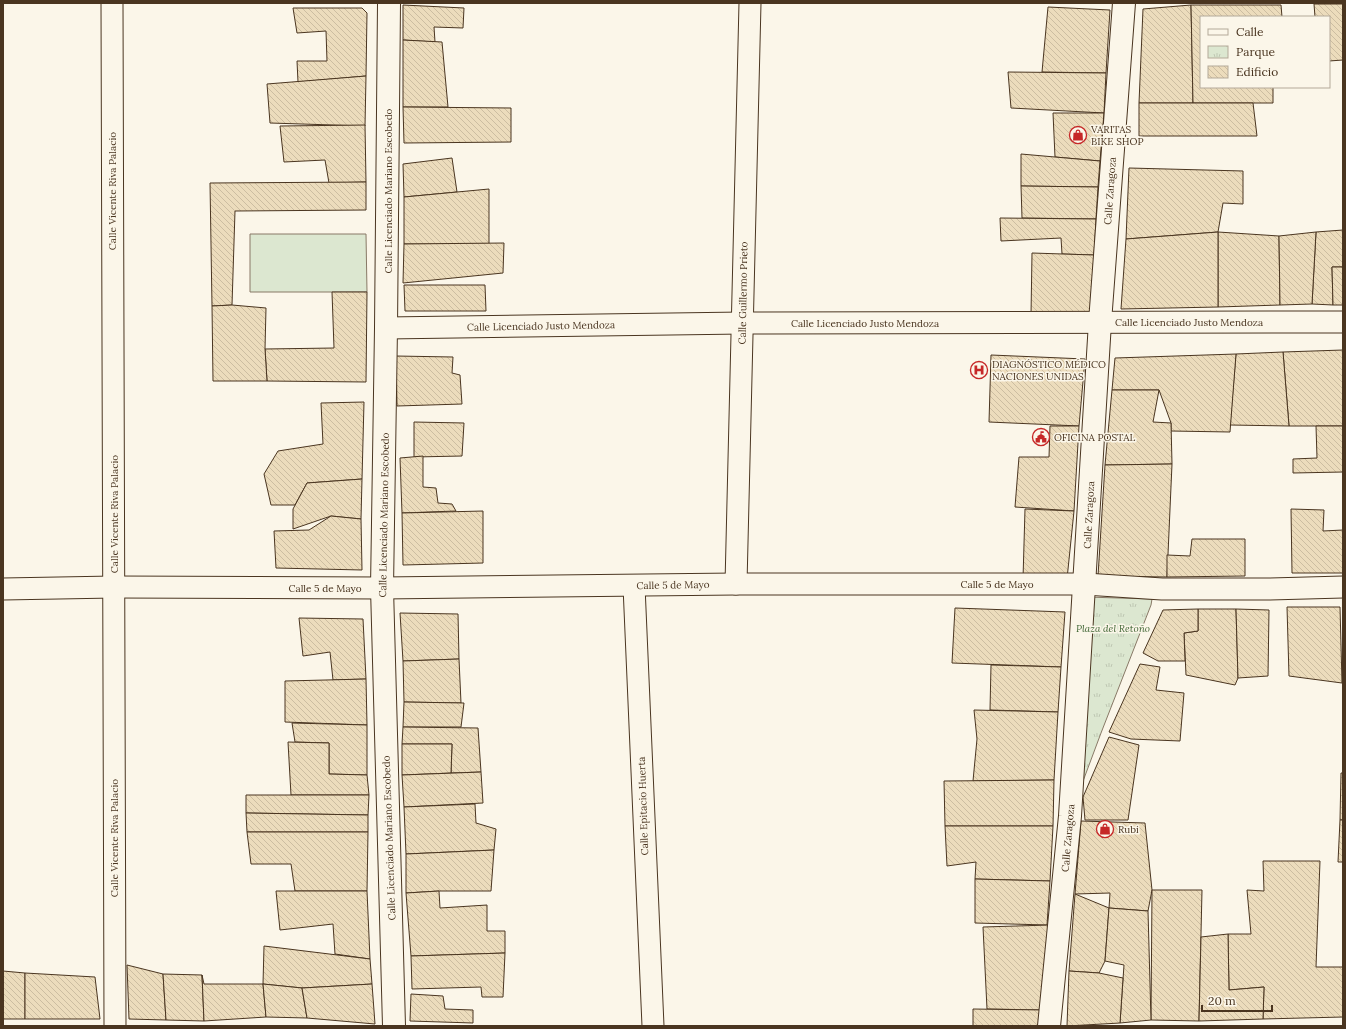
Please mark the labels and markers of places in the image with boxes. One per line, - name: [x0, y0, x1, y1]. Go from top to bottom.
- place label: VARITAS BIKE SHOP: [1090, 123, 1143, 148]
- shop icon: VARITAS BIKE SHOP: [1068, 125, 1088, 145]
- place label: DIAGNÓSTICO MÉDICO NACIONES UNIDAS: [992, 358, 1106, 383]
- hospital icon: DIAGNÓSTICO MÉDICO NACIONES UNIDAS: [969, 360, 989, 380]
- public building icon: OFICINA POSTAL: [1031, 427, 1051, 447]
- place label: OFICINA POSTAL: [1054, 431, 1136, 444]
- shop icon: Rubi: [1095, 819, 1115, 839]
- place label: Rubi: [1118, 823, 1139, 836]

